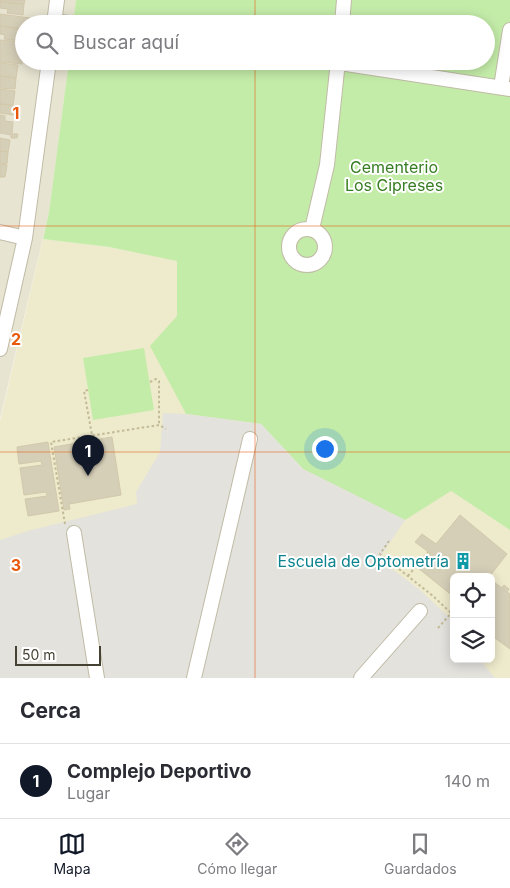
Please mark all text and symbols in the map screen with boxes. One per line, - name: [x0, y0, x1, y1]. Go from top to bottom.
- search box: [15, 15, 495, 70]
- icon: search: [33, 29, 61, 57]
- text: Buscar aquí: [73, 31, 179, 54]
- text: 1: [13, 103, 19, 123]
- park label: Cementerio Los Cipreses: [345, 157, 443, 195]
- text: 2: [11, 329, 21, 349]
- pin: 1: [72, 435, 104, 476]
- your location: [312, 436, 338, 462]
- place label: Escuela de Optometría: [278, 551, 449, 571]
- building icon: Escuela de Optometría: [453, 551, 473, 571]
- text: 3: [11, 555, 21, 575]
- map controls: [450, 573, 495, 663]
- button: locate: [450, 573, 495, 618]
- button: layers: [450, 618, 495, 663]
- scale bar: [15, 643, 101, 666]
- text: 50 m: [22, 646, 56, 663]
- text: Cerca: [20, 698, 81, 723]
- text: Complejo Deportivo: [67, 760, 251, 783]
- text: 1: [33, 771, 39, 791]
- text: 140 m: [445, 771, 490, 791]
- text: Lugar: [67, 783, 110, 803]
- tab: Mapa: [53, 830, 91, 877]
- tab: Cómo llegar: [197, 830, 277, 877]
- tab: Guardados: [384, 830, 457, 877]

